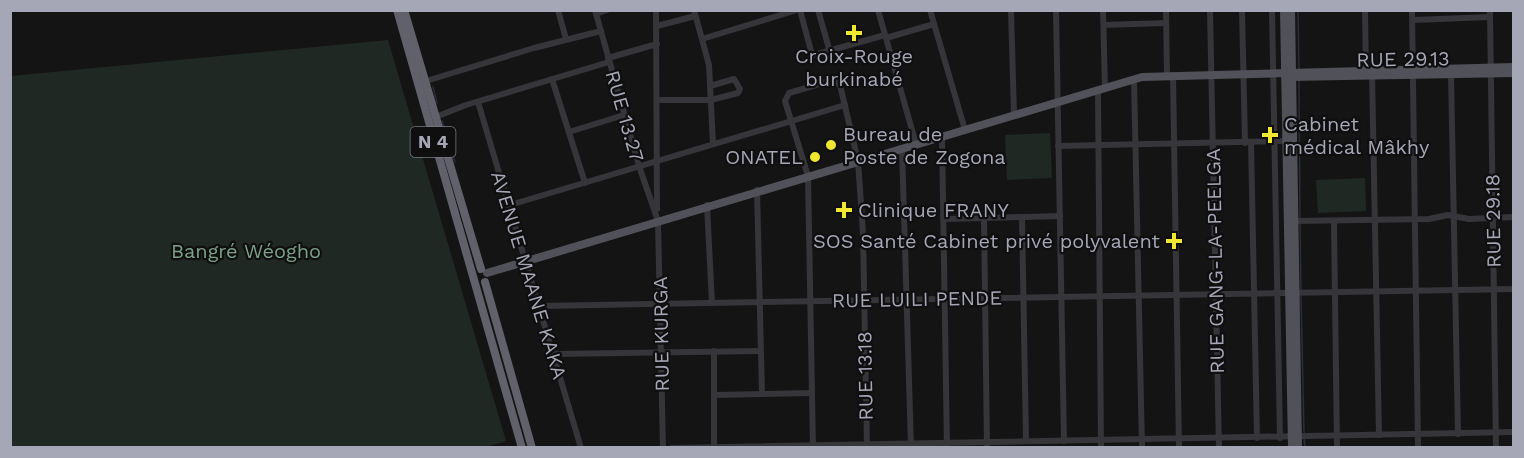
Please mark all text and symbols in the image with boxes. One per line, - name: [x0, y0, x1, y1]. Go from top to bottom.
- marker: Croix-Rouge burkinabé: [845, 24, 863, 42]
- place label: Croix-Rouge burkinabé: [795, 44, 913, 91]
- street label: RUE 29.13: [1356, 46, 1450, 72]
- street label: RUE 13.27: [601, 68, 649, 164]
- place label: Cabinet médical Mâkhy: [1284, 112, 1430, 159]
- place label: Bureau de Poste de Zogona: [843, 122, 1006, 169]
- marker: Cabinet médical Mâkhy: [1261, 126, 1279, 144]
- road number: N 4: [410, 127, 456, 157]
- marker: Bureau de Poste de Zogona: [824, 138, 838, 152]
- place label: ONATEL: [725, 145, 803, 169]
- street label: RUE GANG-LA-PEELGA: [1201, 148, 1229, 374]
- marker: ONATEL: [808, 150, 822, 164]
- street label: AVENUE MAANE KAKA: [486, 168, 572, 382]
- street label: RUE 29.18: [1480, 174, 1506, 268]
- place label: Clinique FRANY: [858, 198, 1009, 222]
- marker: Clinique FRANY: [835, 201, 853, 219]
- place label: SOS Santé Cabinet privé polyvalent: [813, 229, 1161, 253]
- marker: SOS Santé Cabinet privé polyvalent: [1165, 232, 1183, 250]
- park label: Bangré Wéogho: [171, 239, 321, 263]
- street label: RUE KURGA: [648, 276, 674, 392]
- street label: RUE LUILI PENDE: [832, 286, 1002, 312]
- street label: RUE 13.18: [852, 331, 878, 421]

